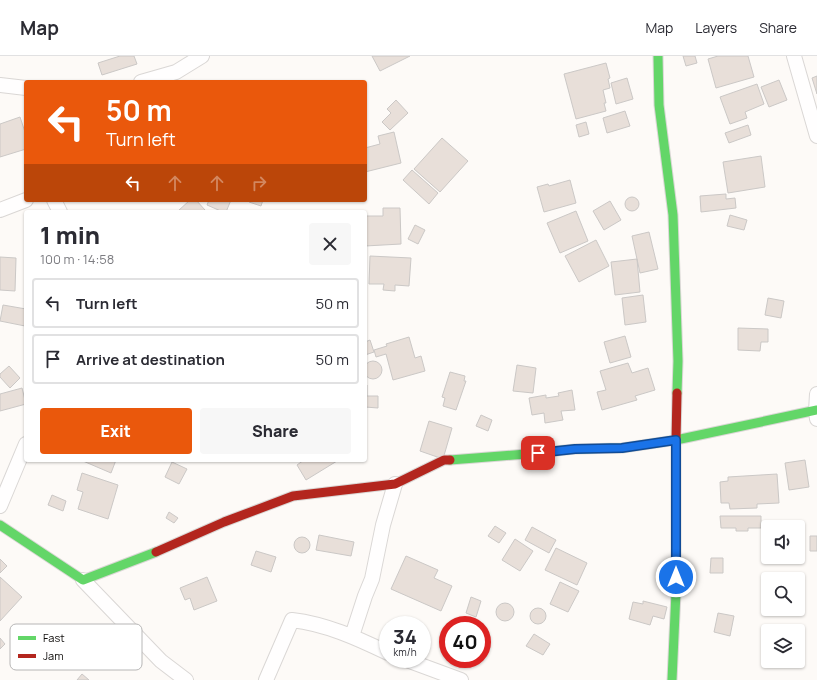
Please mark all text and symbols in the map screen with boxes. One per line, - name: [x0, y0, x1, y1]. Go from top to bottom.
- text: Map: [20, 15, 59, 41]
- text: Map: [645, 18, 673, 37]
- text: Layers: [695, 18, 737, 37]
- text: Share: [759, 18, 797, 37]
- text: 50 m: [106, 91, 172, 129]
- icon: left: [40, 96, 92, 148]
- text: Turn left: [106, 127, 176, 151]
- icon: left: [122, 172, 144, 194]
- icon: ahead: [164, 172, 186, 194]
- icon: ahead: [206, 172, 228, 194]
- icon: right: [248, 172, 270, 194]
- text: 1 min: [40, 218, 100, 251]
- button: close: [309, 223, 351, 265]
- text: 100 m · 14:58: [40, 250, 114, 268]
- icon: left: [42, 292, 64, 314]
- text: Turn left: [76, 293, 138, 314]
- text: 50 m: [315, 293, 349, 314]
- icon: arrive: [42, 348, 64, 370]
- text: Arrive at destination: [76, 349, 225, 370]
- text: 50 m: [315, 349, 349, 370]
- button: Exit: [40, 408, 192, 454]
- button: Share: [200, 408, 351, 454]
- pin: [521, 436, 555, 470]
- icon: arrive: [527, 442, 549, 464]
- map controls: [761, 520, 805, 668]
- button: sound: [761, 520, 805, 564]
- position arrow: [655, 556, 697, 598]
- button: search: [761, 572, 805, 616]
- speed limit sign: 40: [439, 616, 491, 668]
- text: 34: [393, 623, 417, 650]
- legend: [10, 624, 142, 670]
- button: layers: [761, 624, 805, 668]
- text: Fast: [43, 630, 65, 645]
- text: km/h: [393, 645, 417, 659]
- text: Jam: [43, 648, 64, 663]

